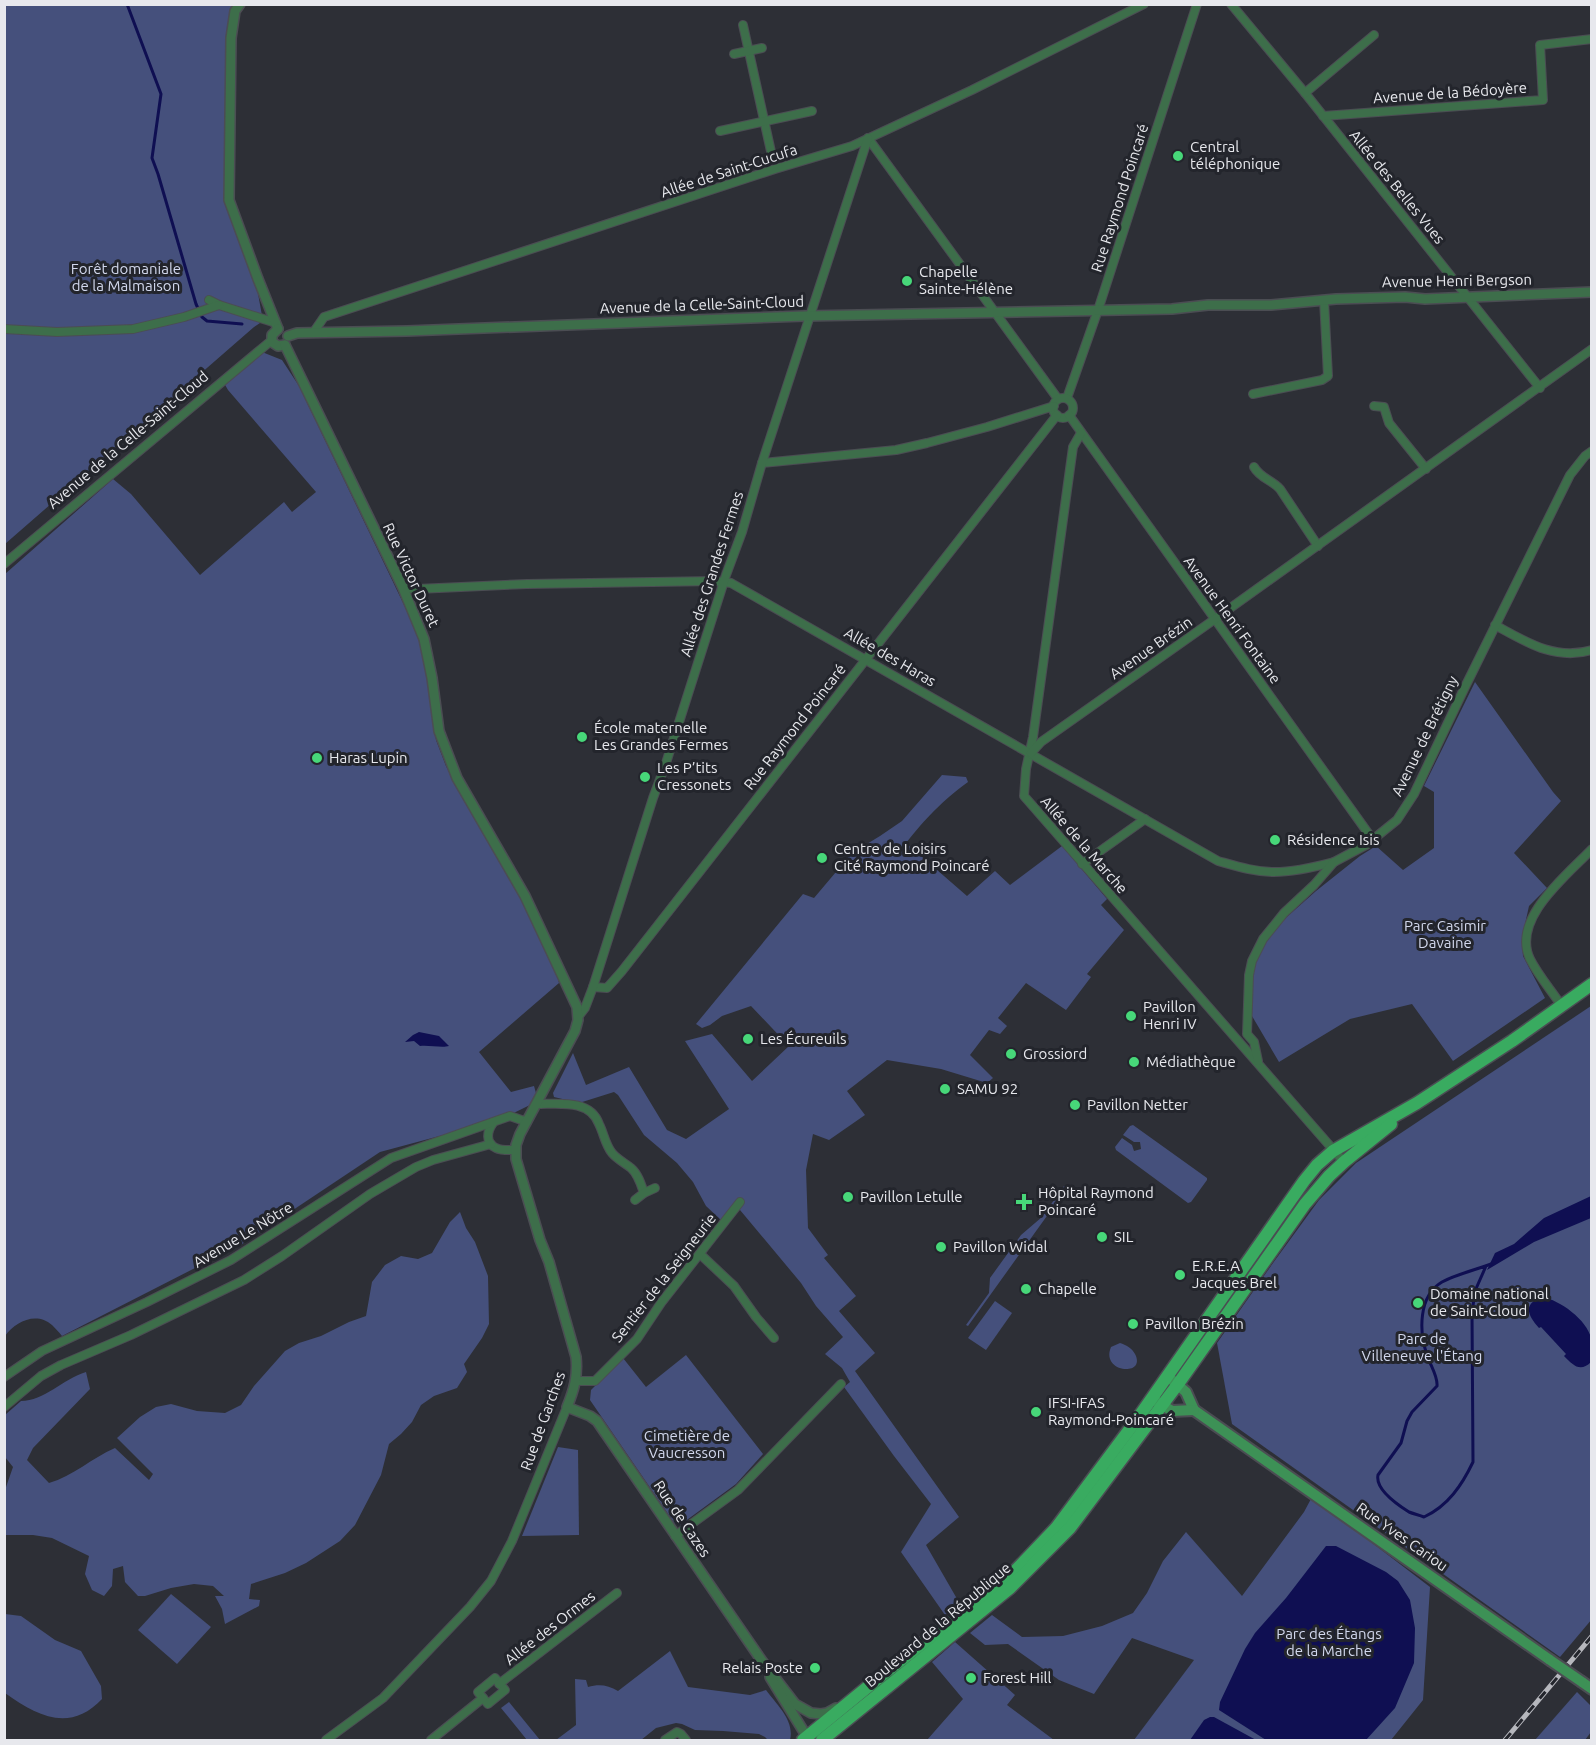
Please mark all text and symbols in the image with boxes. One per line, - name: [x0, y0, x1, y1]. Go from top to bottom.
- street label: Avenue de la Bédoyère: [1372, 79, 1528, 106]
- street label: Rue Raymond Poincaré: [1088, 122, 1152, 274]
- street label: Allée des Belles Vues: [1346, 126, 1448, 247]
- place label: Central téléphonique: [1190, 138, 1280, 172]
- street label: Allée de Saint-Cucufa: [659, 140, 799, 201]
- marker: Central téléphonique: [1171, 149, 1185, 163]
- park label: Forêt domaniale de la Malmaison: [71, 260, 181, 294]
- place label: Chapelle Sainte-Hélène: [919, 263, 1013, 297]
- street label: Avenue Henri Bergson: [1382, 271, 1532, 290]
- marker: Chapelle Sainte-Hélène: [900, 274, 914, 288]
- street label: Avenue de la Celle-Saint-Cloud: [600, 292, 804, 317]
- street label: Avenue de la Celle-Saint-Cloud: [44, 367, 211, 512]
- street label: Allée des Grandes Fermes: [677, 489, 746, 659]
- street label: Rue Victor Duret: [380, 520, 443, 630]
- street label: Avenue Henri Fontaine: [1180, 553, 1284, 687]
- street label: Avenue Brézin: [1106, 613, 1195, 682]
- street label: Allée des Haras: [842, 624, 939, 690]
- street label: Rue Raymond Poincaré: [740, 660, 849, 793]
- street label: Avenue de Brétigny: [1388, 673, 1461, 799]
- place label: École maternelle Les Grandes Fermes: [594, 719, 728, 753]
- marker: École maternelle Les Grandes Fermes: [575, 730, 589, 744]
- place label: Haras Lupin: [329, 749, 408, 766]
- marker: Haras Lupin: [310, 751, 324, 765]
- place label: Les P’tits Cressonets: [657, 759, 731, 793]
- marker: Les P’tits Cressonets: [638, 770, 652, 784]
- street label: Allée de la Marche: [1037, 793, 1131, 897]
- place label: Résidence Isis: [1287, 831, 1380, 848]
- marker: Résidence Isis: [1268, 833, 1282, 847]
- place label: Centre de Loisirs Cité Raymond Poincaré: [834, 840, 990, 874]
- marker: Centre de Loisirs Cité Raymond Poincaré: [815, 851, 829, 865]
- park label: Parc Casimir Davaine: [1404, 917, 1486, 951]
- place label: Pavillon Henri IV: [1143, 998, 1197, 1032]
- marker: Pavillon Henri IV: [1124, 1009, 1138, 1023]
- place label: Les Écureuils: [760, 1030, 846, 1047]
- marker: Les Écureuils: [741, 1032, 755, 1046]
- place label: Grossiord: [1023, 1045, 1087, 1062]
- marker: Grossiord: [1004, 1047, 1018, 1061]
- place label: Médiathèque: [1146, 1053, 1236, 1070]
- marker: Médiathèque: [1127, 1055, 1141, 1069]
- place label: SAMU 92: [957, 1080, 1018, 1097]
- marker: SAMU 92: [938, 1082, 952, 1096]
- place label: Pavillon Netter: [1087, 1096, 1188, 1113]
- marker: Pavillon Netter: [1068, 1098, 1082, 1112]
- place label: Hôpital Raymond Poincaré: [1038, 1184, 1154, 1218]
- place label: Pavillon Letulle: [860, 1188, 963, 1205]
- marker: Pavillon Letulle: [841, 1190, 855, 1204]
- marker: Hôpital Raymond Poincaré: [1015, 1193, 1033, 1211]
- street label: Avenue Le Nôtre: [190, 1198, 295, 1271]
- street label: Sentier de la Seigneurie: [608, 1210, 719, 1345]
- place label: SIL: [1114, 1228, 1134, 1245]
- marker: SIL: [1095, 1230, 1109, 1244]
- place label: Pavillon Widal: [953, 1238, 1047, 1255]
- marker: Pavillon Widal: [934, 1240, 948, 1254]
- place label: E.R.E.A Jacques Brel: [1192, 1257, 1277, 1291]
- marker: E.R.E.A Jacques Brel: [1173, 1268, 1187, 1282]
- place label: Chapelle: [1038, 1280, 1097, 1297]
- marker: Chapelle: [1019, 1282, 1033, 1296]
- place label: Domaine national de Saint-Cloud: [1430, 1285, 1549, 1319]
- marker: Domaine national de Saint-Cloud: [1411, 1296, 1425, 1310]
- place label: Pavillon Brézin: [1145, 1315, 1244, 1332]
- marker: Pavillon Brézin: [1126, 1317, 1140, 1331]
- park label: Parc de Villeneuve l'Étang: [1362, 1330, 1482, 1364]
- street label: Rue de Garches: [517, 1369, 568, 1472]
- place label: IFSI-IFAS Raymond-Poincaré: [1048, 1394, 1174, 1428]
- marker: IFSI-IFAS Raymond-Poincaré: [1029, 1405, 1043, 1419]
- park label: Cimetière de Vaucresson: [644, 1427, 730, 1461]
- street label: Rue de Cazes: [651, 1477, 714, 1560]
- street label: Rue Yves Cariou: [1353, 1499, 1451, 1574]
- street label: Boulevard de la République: [862, 1559, 1014, 1690]
- street label: Allée des Ormes: [501, 1587, 598, 1668]
- park label: Parc des Étangs de la Marche: [1276, 1625, 1382, 1659]
- place label: Relais Poste: [722, 1659, 803, 1676]
- marker: Relais Poste: [808, 1661, 822, 1675]
- place label: Forest Hill: [983, 1669, 1051, 1686]
- marker: Forest Hill: [964, 1671, 978, 1685]

